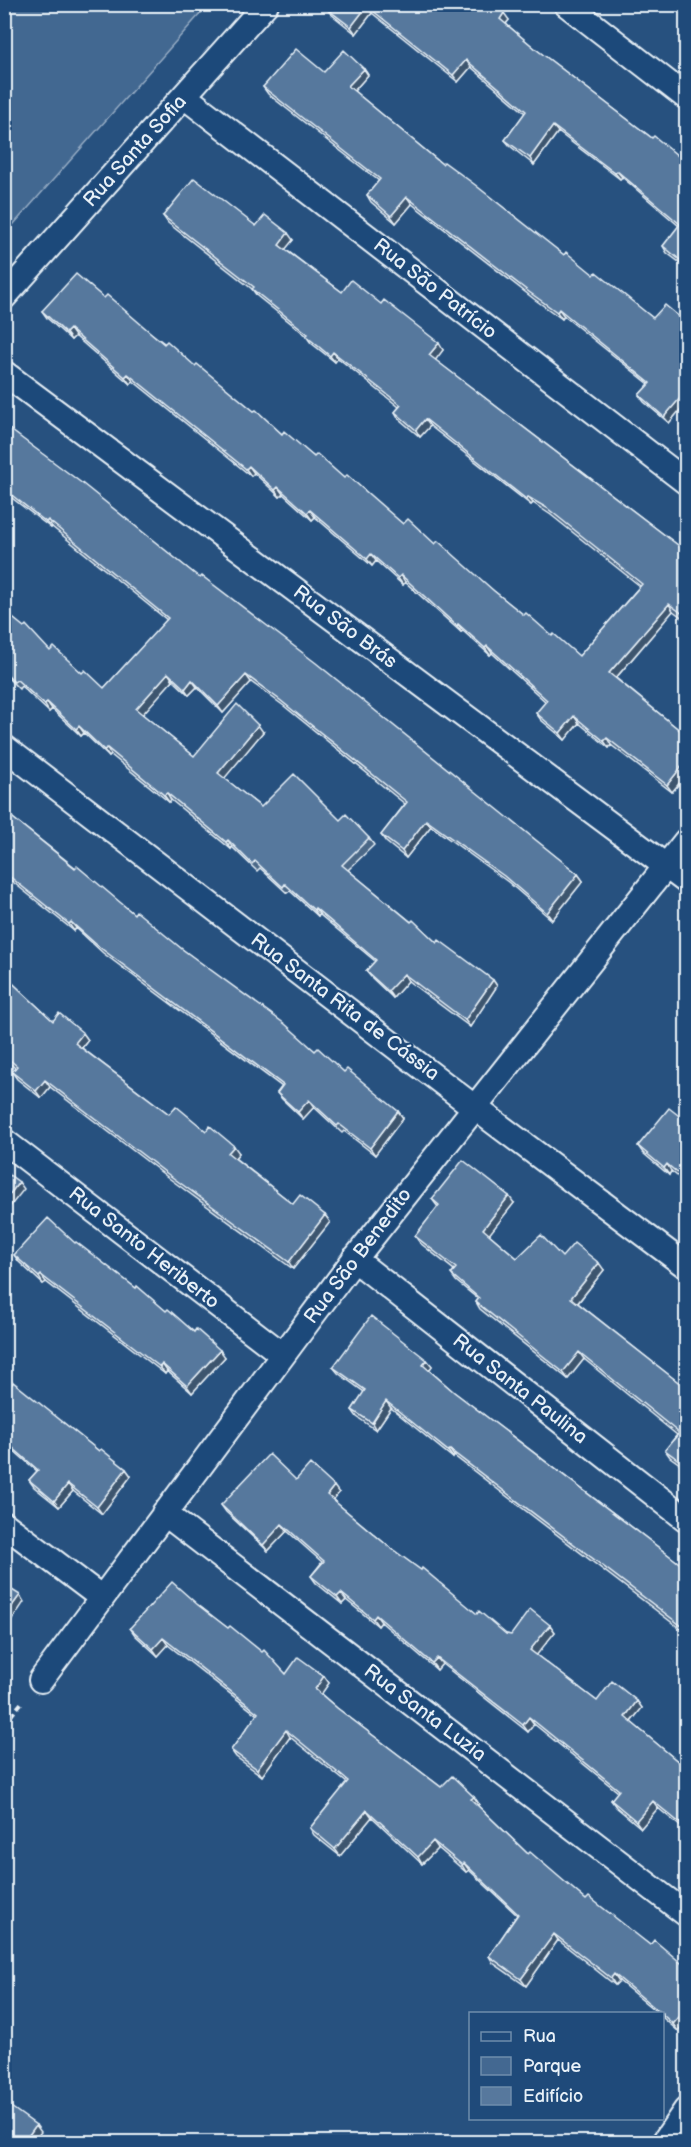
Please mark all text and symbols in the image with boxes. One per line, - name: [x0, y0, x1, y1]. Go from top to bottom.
- street label: Rua Santa Sofia: [78, 90, 192, 212]
- street label: Rua São Patrício: [369, 233, 501, 345]
- street label: Rua São Brás: [288, 580, 402, 674]
- street label: Rua Santa Rita de Cássia: [246, 928, 444, 1086]
- street label: Rua Santo Heriberto: [64, 1182, 224, 1314]
- street label: Rua São Benedito: [299, 1183, 417, 1329]
- street label: Rua Santa Paulina: [448, 1329, 592, 1449]
- street label: Rua Santa Luzia: [359, 1659, 491, 1767]
- legend: [469, 2012, 664, 2120]
- text: Rua: [523, 2026, 556, 2047]
- text: Parque: [523, 2056, 581, 2077]
- text: Edifício: [523, 2086, 583, 2107]

